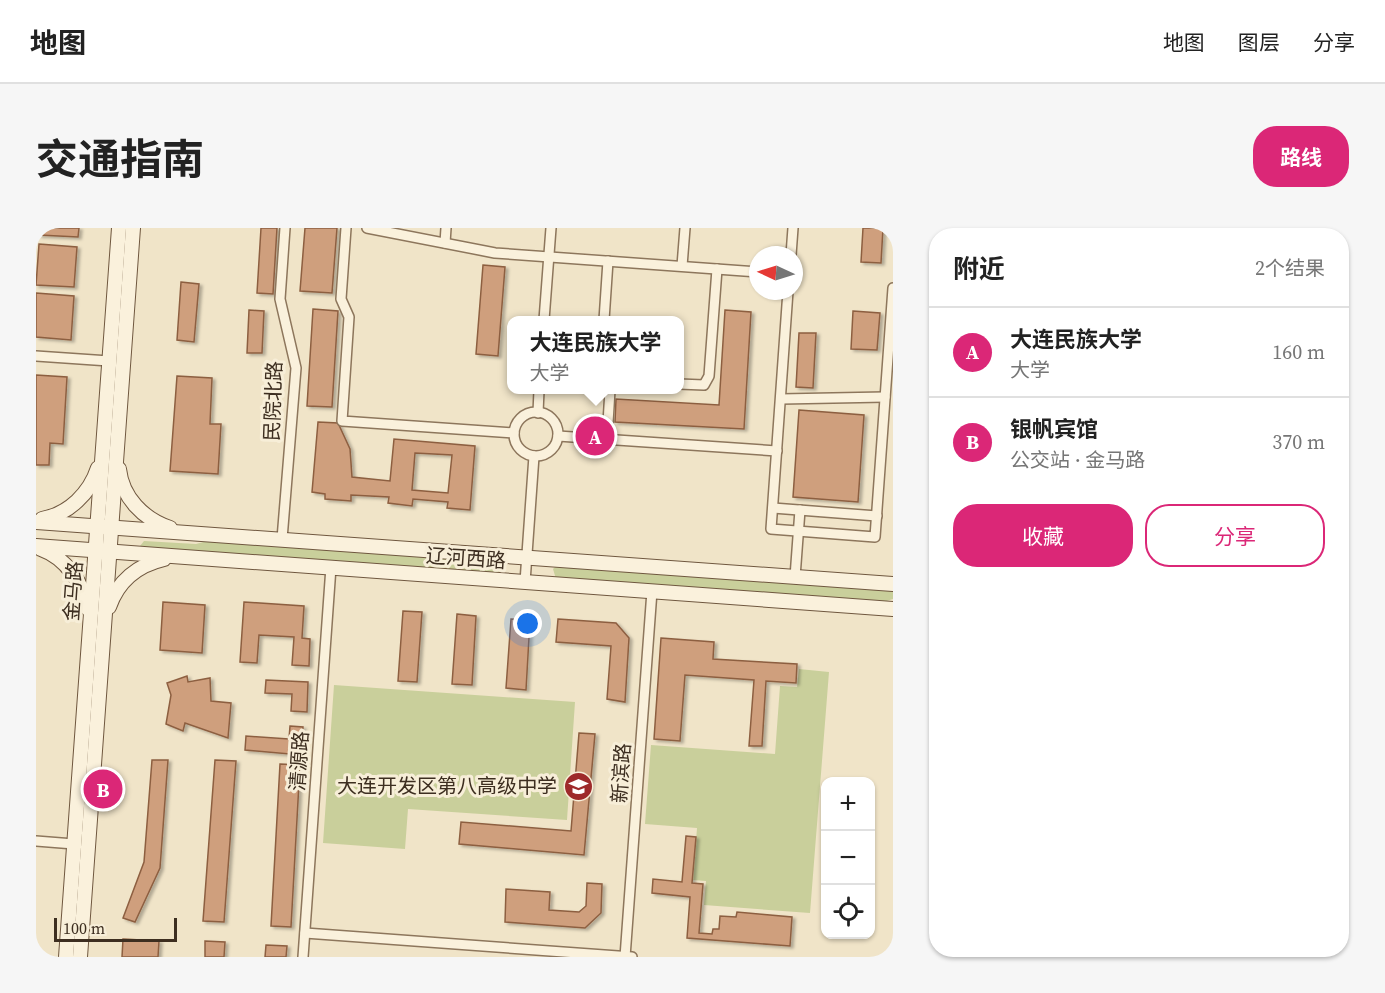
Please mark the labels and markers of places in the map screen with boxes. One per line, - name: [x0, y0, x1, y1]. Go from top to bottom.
- pin: A: [576, 414, 614, 458]
- pin: B: [84, 766, 122, 812]
- school or university icon: 大连开发区第八高级中学: [562, 770, 594, 802]
- place label: 大连开发区第八高级中学: [337, 772, 557, 800]

